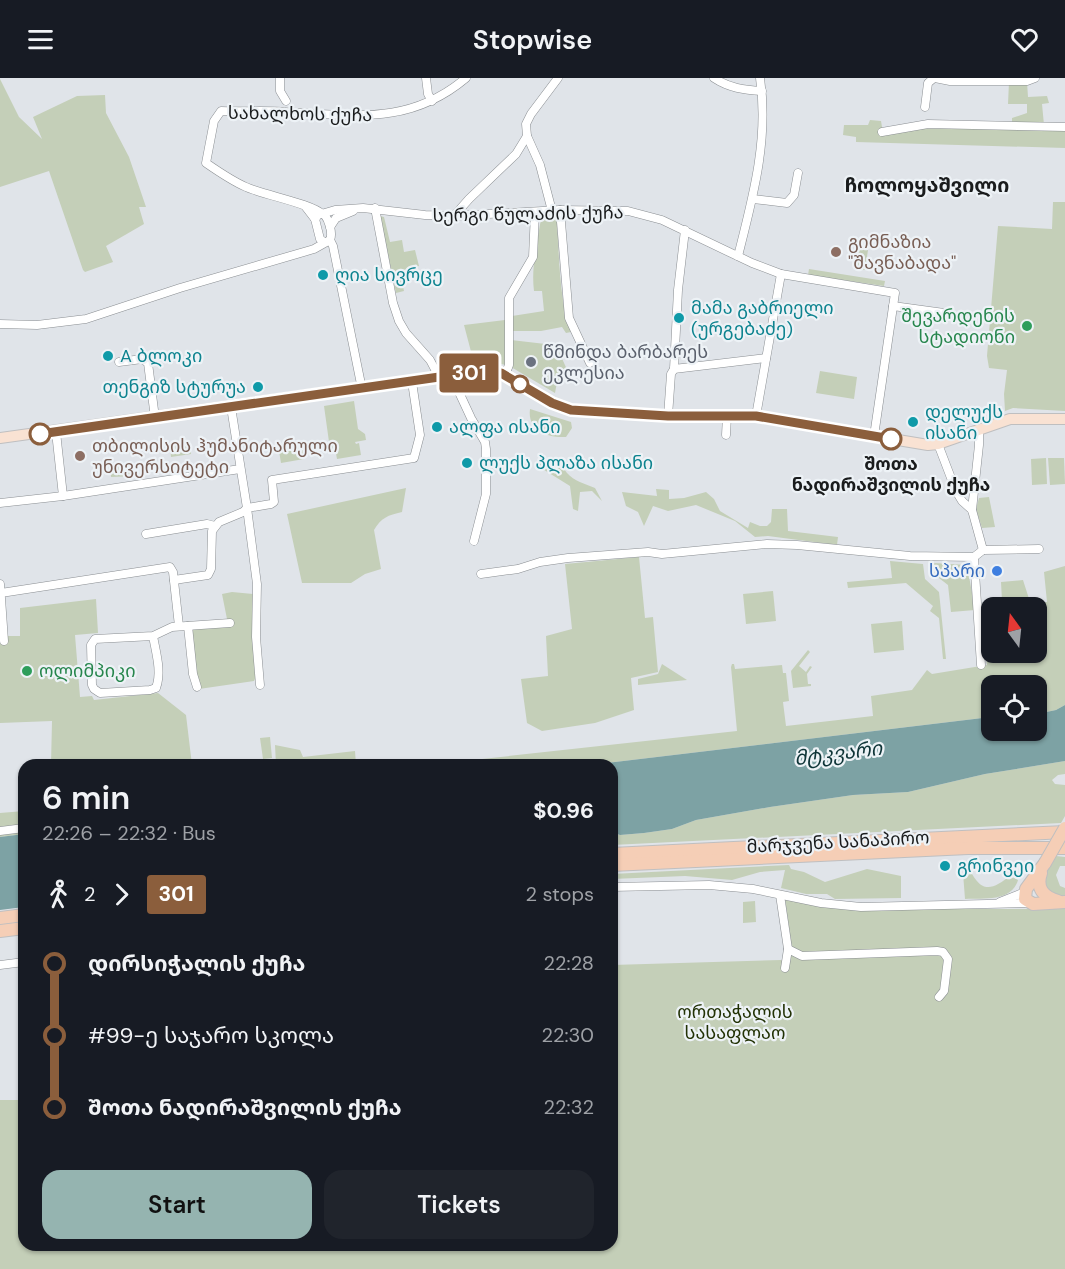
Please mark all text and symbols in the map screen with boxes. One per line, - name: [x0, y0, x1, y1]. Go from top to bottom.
- text: Stopwise: [473, 22, 592, 57]
- icon: menu: [24, 23, 57, 56]
- icon: heart: [1008, 23, 1041, 56]
- street label: სახალხოს ქუჩა: [228, 101, 372, 127]
- district label: ჩოლოყაშვილი: [845, 172, 1009, 198]
- street label: სერგი წულაძის ქუჩა: [432, 200, 624, 228]
- place label: გიმნაზია "შავნაბადა": [848, 230, 956, 275]
- marker: გიმნაზია "შავნაბადა": [829, 245, 843, 259]
- place label: ღია სივრცე: [335, 263, 443, 287]
- marker: ღია სივრცე: [316, 268, 330, 282]
- place label: მამა გაბრიელი (ურგებაძე): [691, 296, 834, 341]
- place label: შევარდენის სტადიონი: [901, 304, 1015, 349]
- marker: მამა გაბრიელი (ურგებაძე): [672, 311, 686, 325]
- marker: შევარდენის სტადიონი: [1020, 319, 1034, 333]
- place label: წმინდა ბარბარეს ეკლესია: [543, 340, 708, 385]
- place label: A ბლოკი: [120, 344, 202, 368]
- marker: A ბლოკი: [101, 349, 115, 363]
- line badge: 301: [434, 354, 504, 392]
- marker: წმინდა ბარბარეს ეკლესია: [524, 355, 538, 369]
- text: 301: [451, 359, 487, 387]
- place label: თენგიზ სტურუა: [103, 375, 246, 399]
- unlabelled marker: [511, 375, 529, 393]
- marker: თენგიზ სტურუა: [251, 380, 265, 394]
- place label: დელუქს ისანი: [925, 400, 1003, 445]
- place label: ალფა ისანი: [449, 415, 561, 439]
- marker: დელუქს ისანი: [906, 415, 920, 429]
- marker: ალფა ისანი: [430, 420, 444, 434]
- unlabelled marker: [29, 423, 51, 445]
- marker: შოთა ნადირაშვილის ქუჩა: [880, 428, 902, 450]
- place label: თბილისის ჰუმანიტარული უნივერსიტეტი: [92, 434, 338, 479]
- marker: თბილისის ჰუმანიტარული უნივერსიტეტი: [73, 449, 87, 463]
- place label: ლუქს პლაზა ისანი: [479, 451, 653, 475]
- place label: შოთა ნადირაშვილის ქუჩა: [792, 452, 990, 497]
- marker: ლუქს პლაზა ისანი: [460, 456, 474, 470]
- place label: სპარი: [929, 559, 985, 583]
- marker: სპარი: [990, 564, 1004, 578]
- north arrow: [981, 597, 1047, 663]
- map controls: [981, 597, 1047, 741]
- place label: ოლიმპიკი: [39, 659, 136, 683]
- marker: ოლიმპიკი: [20, 664, 34, 678]
- button: locate: [981, 675, 1047, 741]
- water label: მტკვარი: [793, 735, 885, 771]
- text: 6 min: [42, 776, 130, 819]
- text: $0.96: [533, 796, 594, 825]
- text: 22:26 – 22:32 · Bus: [42, 820, 216, 846]
- street label: მარჯვენა სანაპირო: [746, 825, 930, 859]
- place label: გრინვეი: [957, 854, 1034, 878]
- marker: გრინვეი: [938, 859, 952, 873]
- icon: walk: [42, 878, 75, 911]
- icon: forward: [105, 878, 138, 911]
- text: 301: [159, 880, 194, 908]
- text: 2: [84, 881, 96, 907]
- text: 2 stops: [526, 881, 594, 907]
- text: დირსიჭალის ქუჩა: [88, 949, 305, 978]
- text: 22:28: [544, 950, 594, 976]
- park label: ორთაჭალის სასაფლაო: [677, 1000, 793, 1045]
- text: #99-ე საჯარო სკოლა: [88, 1021, 334, 1050]
- text: 22:30: [541, 1022, 594, 1048]
- text: შოთა ნადირაშვილის ქუჩა: [88, 1093, 402, 1122]
- text: 22:32: [544, 1094, 594, 1120]
- button: Start: [42, 1170, 312, 1239]
- button: Tickets: [324, 1170, 594, 1239]

